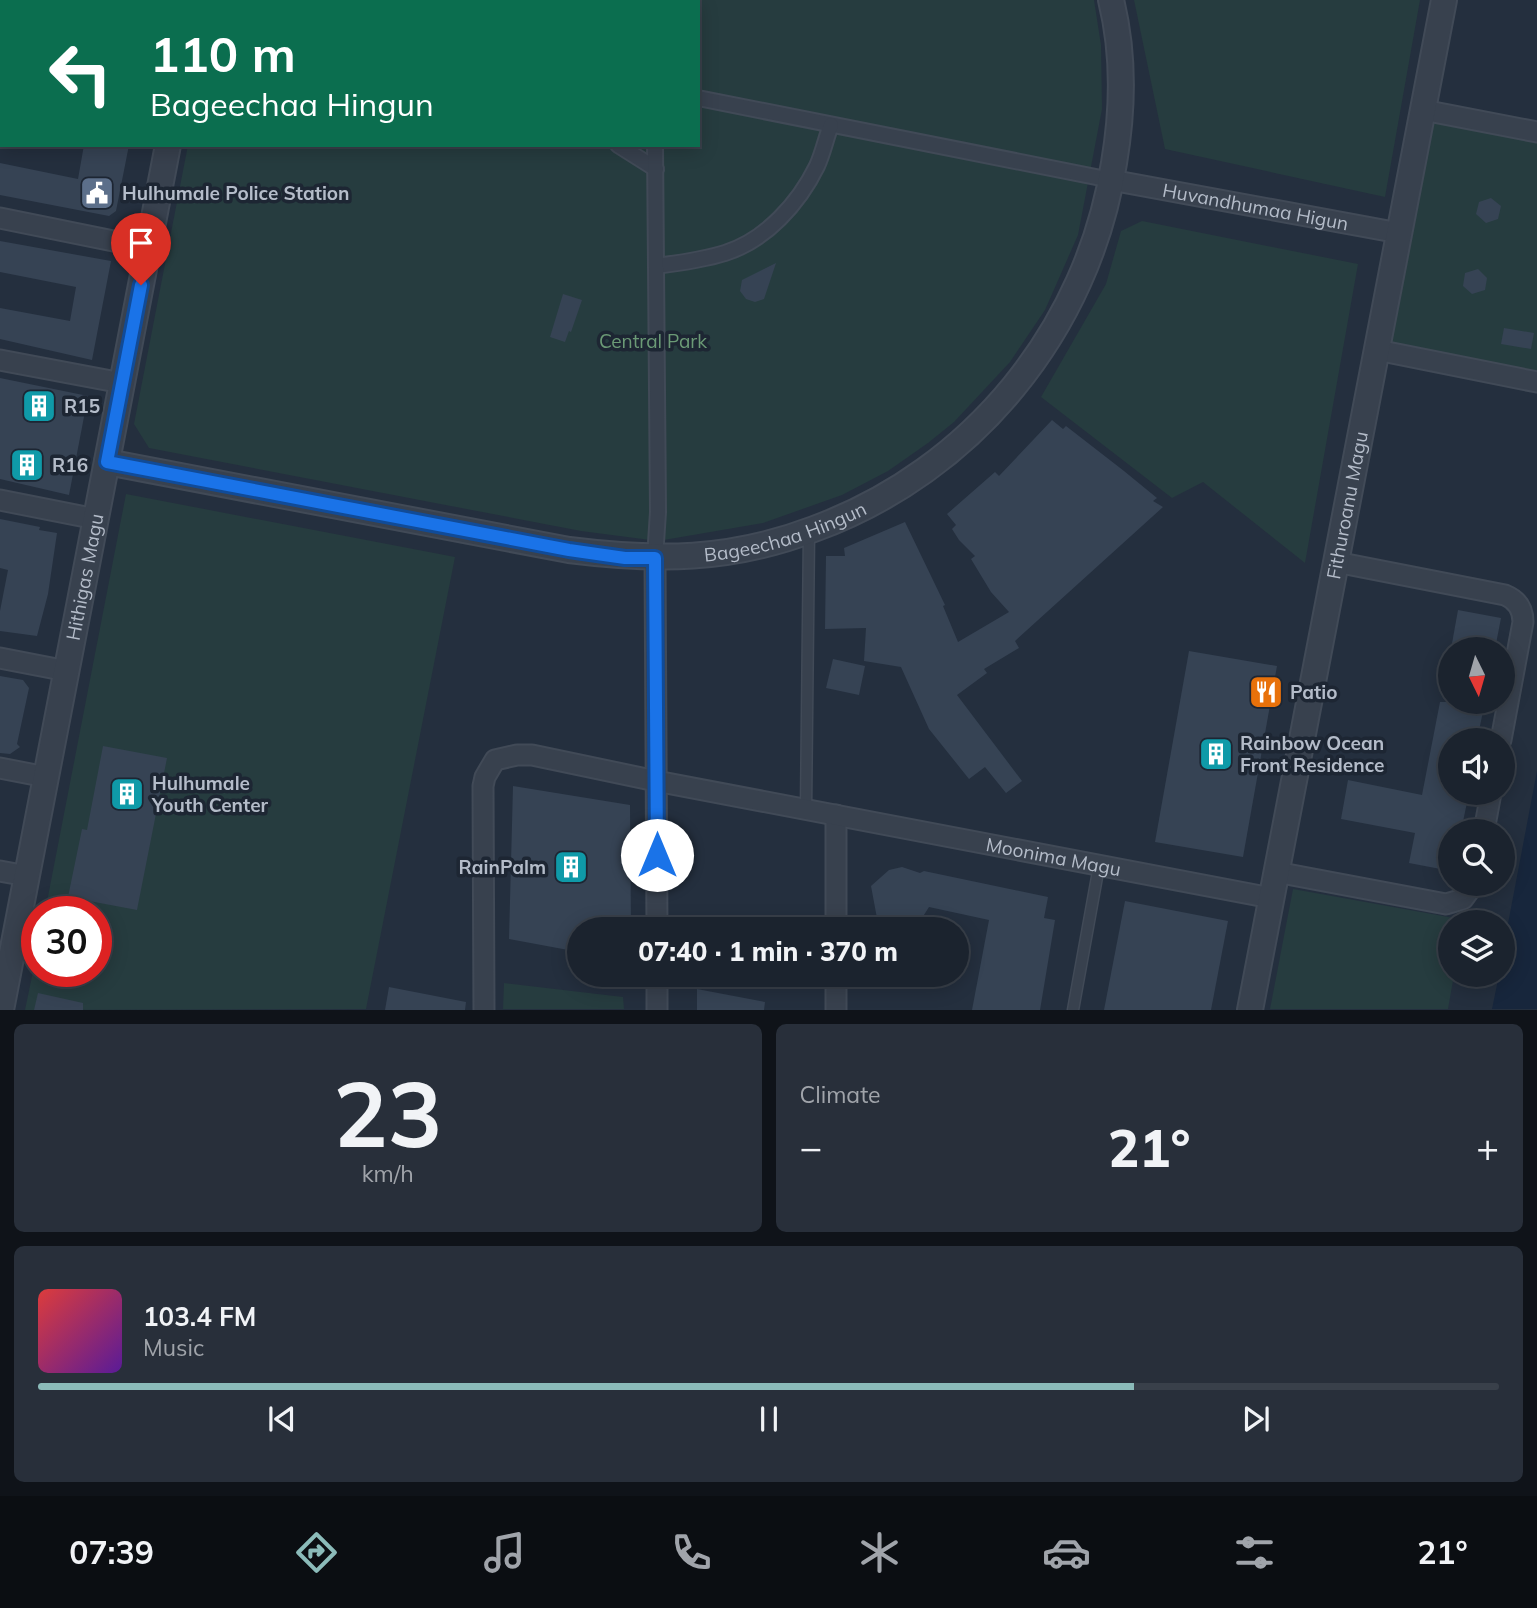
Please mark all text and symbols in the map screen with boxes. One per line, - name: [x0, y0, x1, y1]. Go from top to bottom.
- text: 110 m: [150, 23, 296, 84]
- icon: left: [35, 28, 126, 119]
- text: Bageechaa Hingun: [150, 84, 434, 124]
- public building icon: Hulhumale Police Station: [78, 174, 116, 212]
- street label: Huvandhumaa Higun: [1161, 178, 1351, 235]
- place label: Hulhumale Police Station: [122, 181, 350, 205]
- pin: [111, 213, 171, 285]
- icon: arrive: [122, 224, 160, 262]
- park label: Central Park: [599, 329, 707, 353]
- building icon: R15: [20, 387, 58, 425]
- place label: R15: [64, 394, 100, 418]
- street label: Fithuroanu Magu: [1321, 429, 1373, 581]
- building icon: R16: [8, 446, 46, 484]
- place label: R16: [52, 453, 88, 477]
- street label: Bageechaa Hingun: [703, 496, 870, 567]
- street label: Hithigas Magu: [61, 511, 109, 643]
- north arrow: [1438, 637, 1516, 714]
- map controls: [1438, 637, 1515, 987]
- restaurant icon: Patio: [1247, 673, 1285, 711]
- place label: Patio: [1290, 680, 1337, 704]
- button: sound: [1438, 728, 1515, 805]
- place label: Rainbow Ocean Front Residence: [1240, 731, 1385, 777]
- building icon: Rainbow Ocean Front Residence: [1197, 735, 1235, 773]
- place label: Hulhumale Youth Center: [151, 771, 269, 817]
- building icon: Hulhumale Youth Center: [108, 775, 146, 813]
- position arrow: [620, 818, 694, 892]
- button: search: [1438, 819, 1515, 896]
- street label: Moonima Magu: [984, 832, 1123, 881]
- building icon: RainPalm: [552, 848, 590, 886]
- place label: RainPalm: [459, 855, 546, 879]
- speed limit sign: 30: [21, 896, 112, 987]
- button: layers: [1438, 910, 1515, 987]
- text: 07:40 · 1 min · 370 m: [638, 935, 898, 968]
- text: 23: [333, 1056, 442, 1170]
- text: Climate: [800, 1080, 881, 1109]
- text: 21°: [1108, 1115, 1190, 1180]
- text: −: [800, 1123, 822, 1171]
- text: +: [1476, 1123, 1499, 1171]
- text: km/h: [362, 1159, 414, 1188]
- text: 103.4 FM: [143, 1300, 256, 1333]
- text: Music: [143, 1333, 204, 1362]
- icon: previous: [263, 1400, 301, 1438]
- icon: pause: [750, 1400, 788, 1438]
- icon: next: [1237, 1400, 1275, 1438]
- icon: directions: [292, 1528, 341, 1577]
- icon: music: [480, 1528, 529, 1577]
- icon: phone: [667, 1528, 716, 1577]
- icon: climate: [855, 1528, 904, 1577]
- icon: car: [1042, 1528, 1091, 1577]
- icon: filters: [1230, 1528, 1279, 1577]
- text: 07:39: [69, 1532, 154, 1572]
- text: 21°: [1417, 1532, 1468, 1572]

